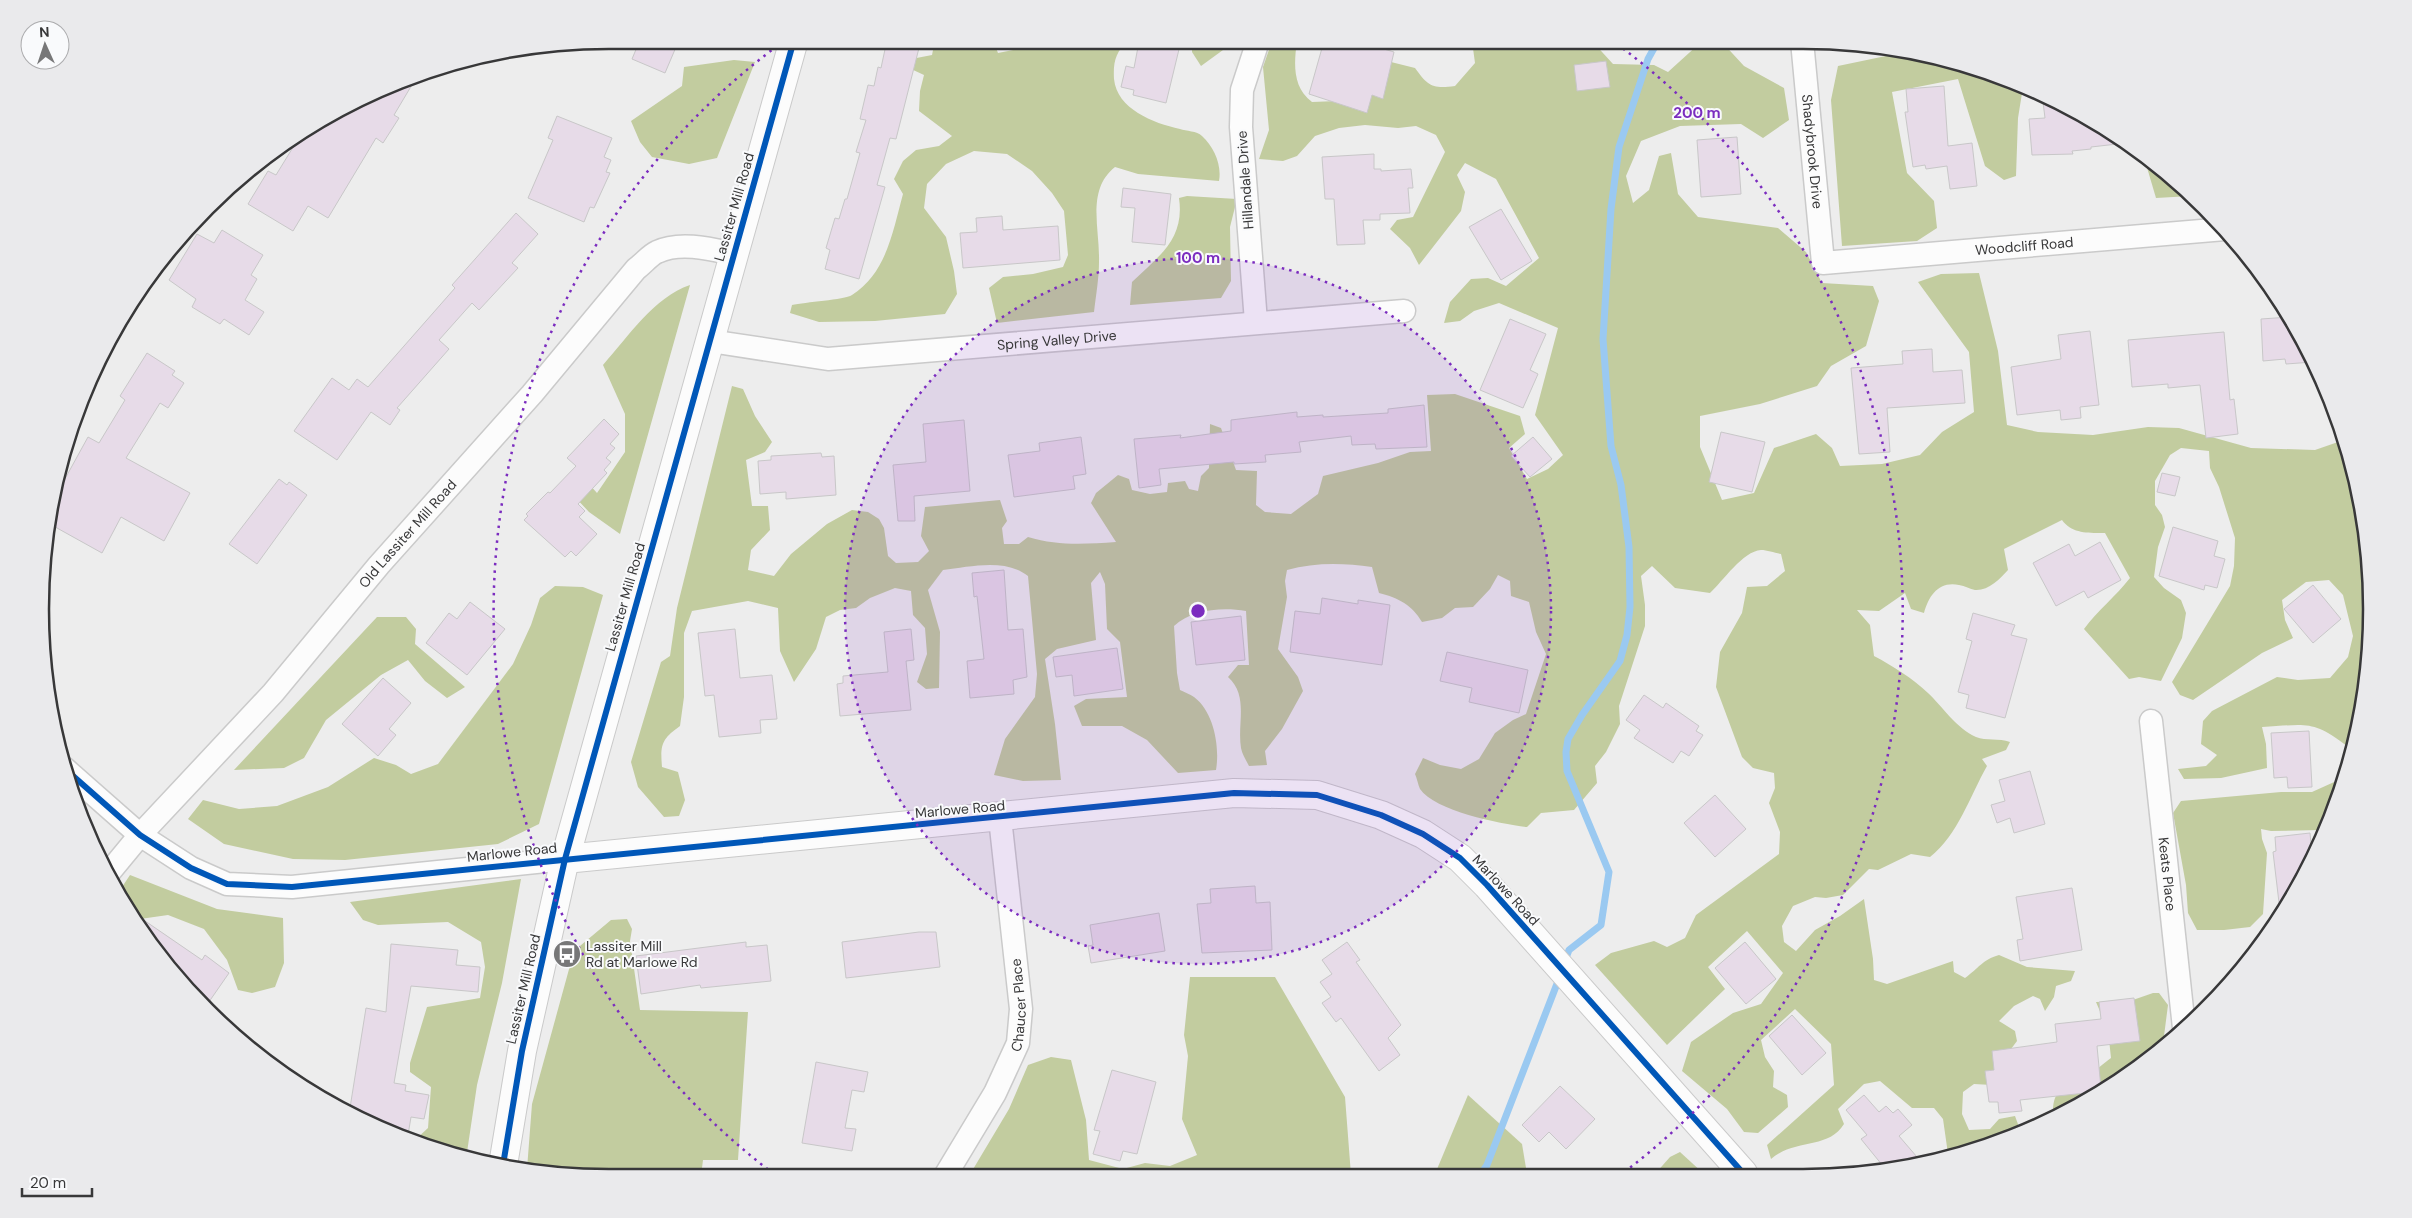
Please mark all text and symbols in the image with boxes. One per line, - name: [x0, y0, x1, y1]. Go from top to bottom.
- north arrow: [20, 20, 70, 70]
- text: N: [39, 23, 50, 41]
- street label: Shadybrook Drive: [1798, 94, 1827, 209]
- text: 200 m: [1673, 103, 1721, 123]
- street label: Hillandale Drive: [1233, 130, 1257, 230]
- street label: Lassiter Mill Road: [710, 151, 758, 263]
- street label: Woodcliff Road: [1974, 233, 2074, 259]
- text: 100 m: [1176, 248, 1220, 268]
- street label: Spring Valley Drive: [996, 326, 1117, 354]
- street label: Old Lassiter Mill Road: [355, 476, 460, 592]
- street label: Lassiter Mill Road: [601, 541, 649, 653]
- centre of rings: [1189, 602, 1207, 620]
- street label: Marlowe Road: [914, 796, 1006, 822]
- street label: Keats Place: [2155, 836, 2180, 912]
- street label: Marlowe Road: [466, 838, 558, 866]
- street label: Marlowe Road: [1469, 851, 1543, 929]
- street label: Lassiter Mill Road: [502, 932, 544, 1046]
- place label: Lassiter Mill Rd at Marlowe Rd: [586, 937, 698, 971]
- bus stop icon: Lassiter Mill Rd at Marlowe Rd: [552, 939, 582, 969]
- street label: Chaucer Place: [1006, 958, 1030, 1055]
- scale bar: [22, 1166, 92, 1198]
- text: 20 m: [30, 1173, 66, 1193]

